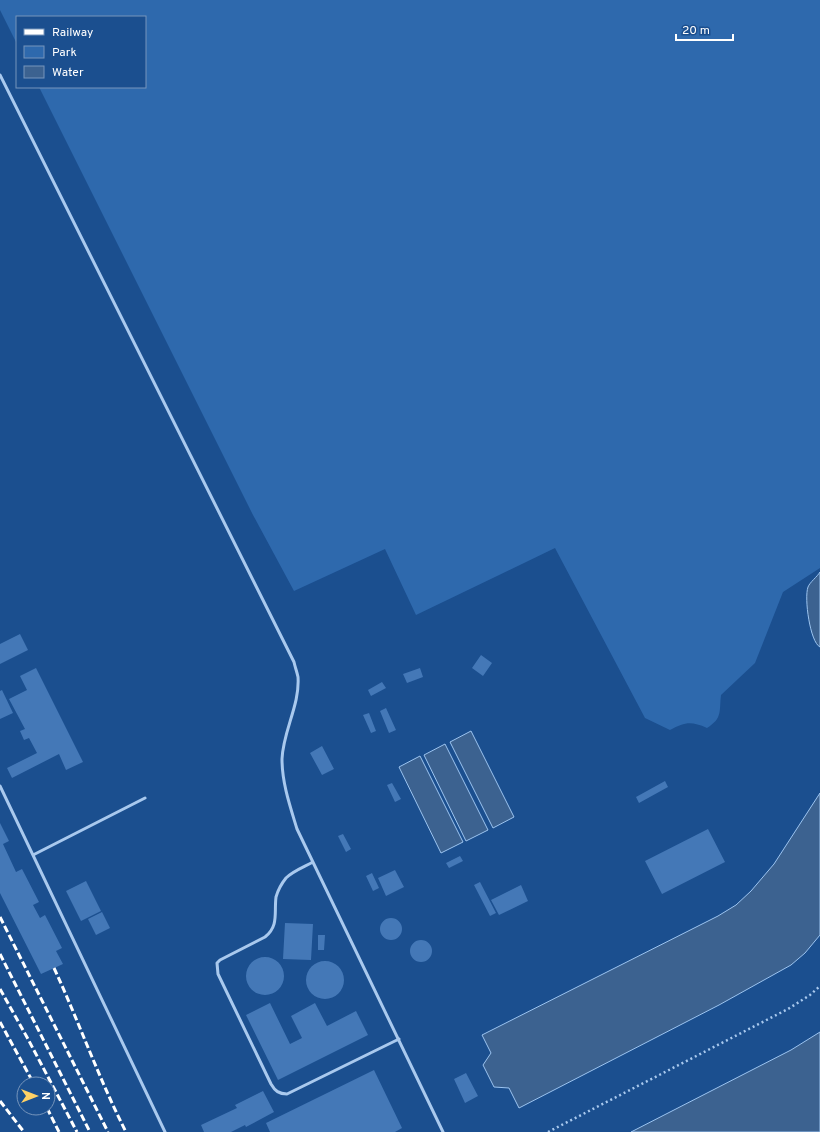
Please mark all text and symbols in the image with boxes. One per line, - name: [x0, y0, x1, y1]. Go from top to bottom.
- legend: [16, 16, 146, 88]
- scale bar: [676, 16, 733, 42]
- text: 20 m: [682, 23, 710, 39]
- text: Railway: [52, 25, 93, 41]
- text: Park: [52, 45, 77, 61]
- text: Water: [52, 65, 84, 81]
- north arrow: [16, 1076, 56, 1116]
- text: N: [38, 1092, 52, 1100]

